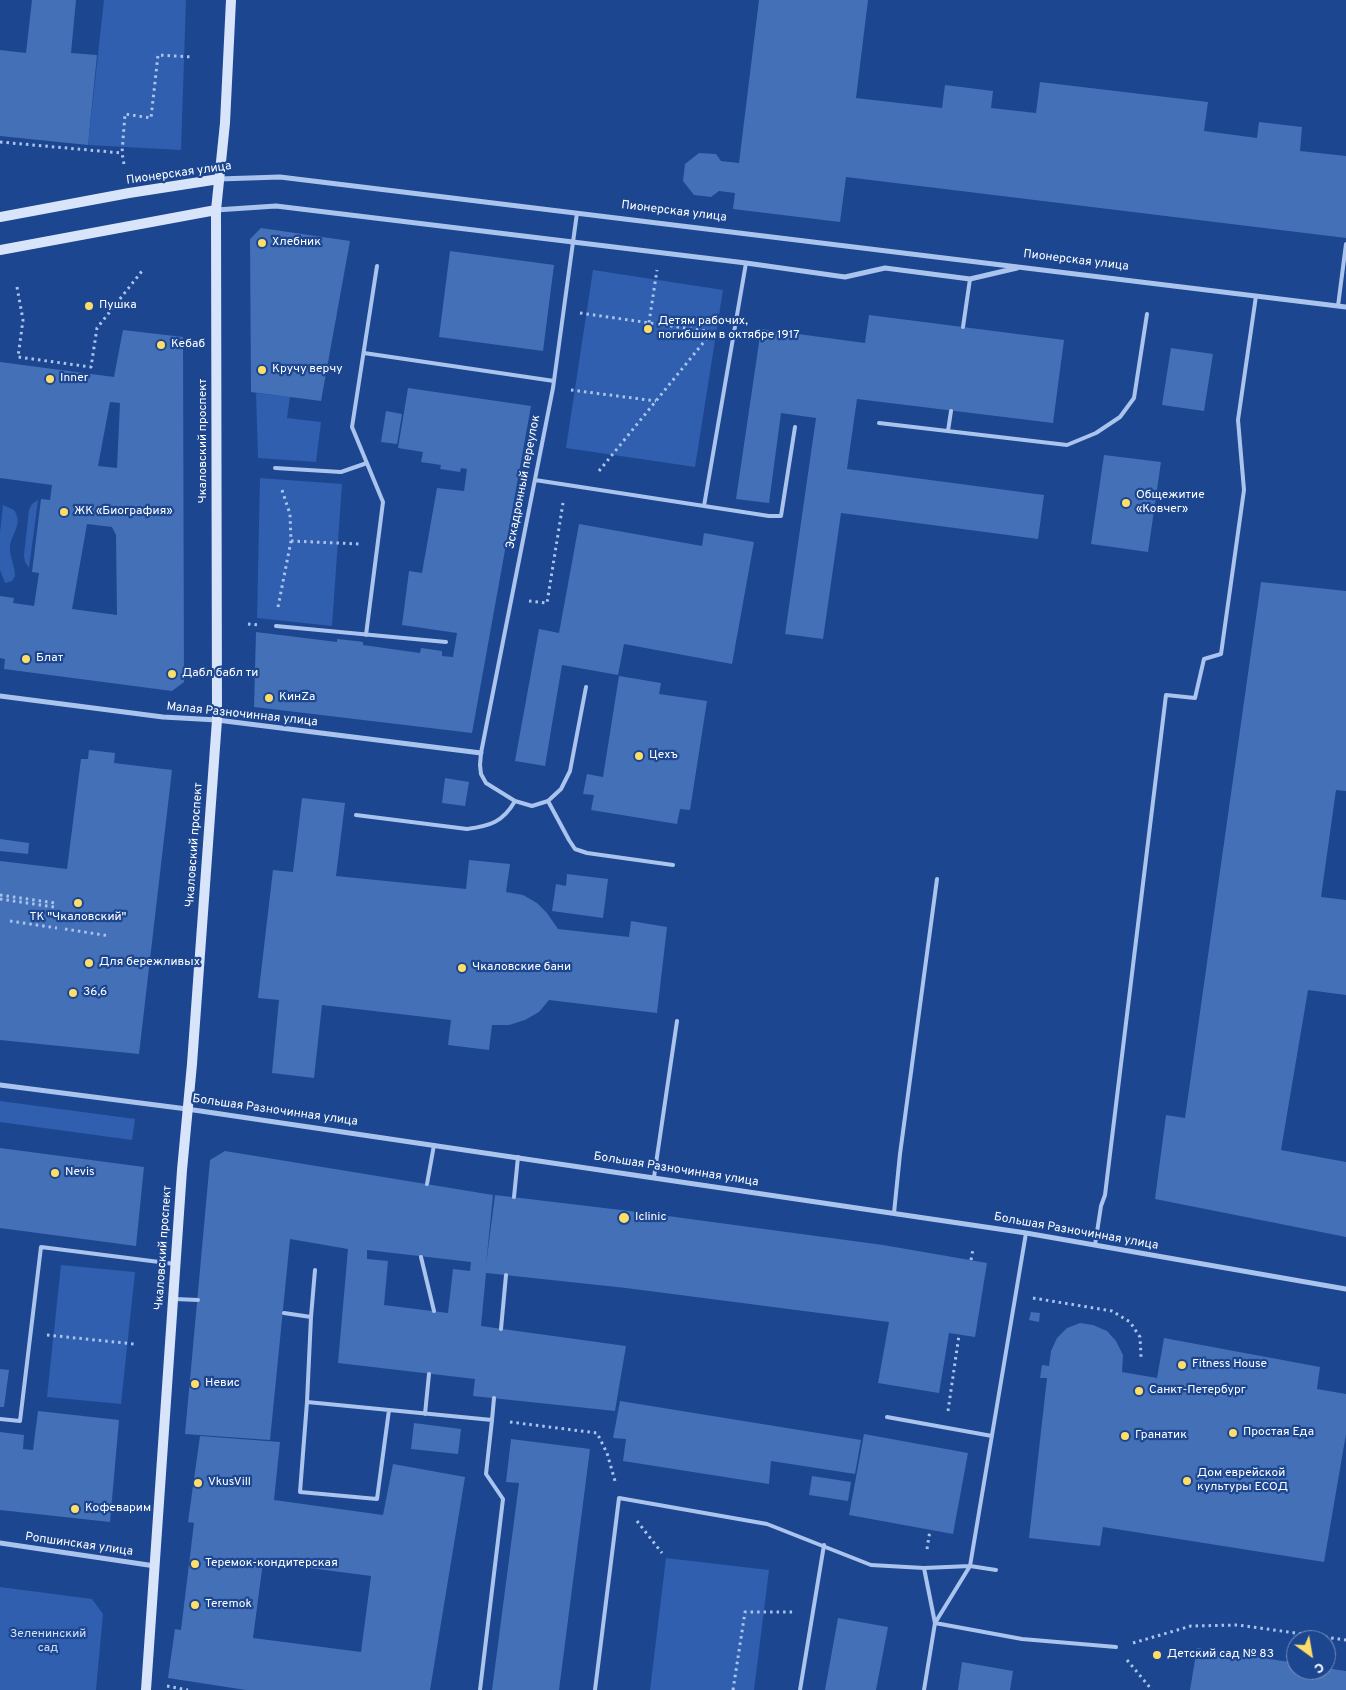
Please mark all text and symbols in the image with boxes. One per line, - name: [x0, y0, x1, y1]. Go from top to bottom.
- street label: Пионерская улица: [126, 159, 232, 189]
- street label: Пионерская улица: [621, 198, 727, 226]
- place label: Хлебник: [272, 236, 321, 250]
- marker: Хлебник: [256, 237, 268, 249]
- street label: Пионерская улица: [1023, 247, 1129, 275]
- place label: Пушка: [99, 299, 137, 313]
- marker: Пушка: [83, 300, 95, 312]
- place label: Детям рабочих, погибшим в октябре 1917: [658, 315, 799, 343]
- marker: Детям рабочих, погибшим в октябре 1917: [642, 323, 654, 335]
- place label: Кебаб: [171, 338, 205, 352]
- marker: Кебаб: [155, 339, 167, 351]
- place label: Кручу верчу: [272, 363, 343, 377]
- marker: Кручу верчу: [256, 364, 268, 376]
- place label: Inner: [60, 372, 88, 386]
- marker: Inner: [44, 373, 56, 385]
- street label: Чкаловский проспект: [197, 379, 211, 503]
- street label: Эскадронный переулок: [504, 414, 544, 550]
- place label: Общежитие «Ковчег»: [1136, 489, 1205, 517]
- marker: Общежитие «Ковчег»: [1120, 497, 1132, 509]
- place label: ЖК «Биография»: [74, 505, 173, 519]
- marker: ЖК «Биография»: [58, 506, 70, 518]
- place label: Блат: [36, 652, 63, 666]
- marker: Блат: [20, 653, 32, 665]
- place label: Дабл бабл ти: [182, 667, 258, 681]
- marker: Дабл бабл ти: [166, 668, 178, 680]
- place label: КинZa: [279, 691, 315, 705]
- marker: КинZa: [263, 692, 275, 704]
- street label: Малая Разночинная улица: [166, 700, 318, 730]
- place label: Цехъ: [649, 749, 678, 763]
- marker: Цехъ: [633, 750, 645, 762]
- street label: Чкаловский проспект: [183, 782, 207, 908]
- marker: ТК "Чкаловский": [72, 897, 84, 909]
- place label: ТК "Чкаловский": [30, 911, 126, 925]
- place label: Для бережливых: [99, 956, 200, 970]
- marker: Для бережливых: [83, 957, 95, 969]
- place label: Чкаловские бани: [472, 961, 571, 975]
- marker: Чкаловские бани: [456, 962, 468, 974]
- place label: 36,6: [83, 986, 107, 1000]
- marker: 36,6: [67, 987, 79, 999]
- street label: Большая Разночинная улица: [191, 1092, 359, 1130]
- street label: Большая Разночинная улица: [592, 1150, 760, 1190]
- place label: Nevis: [65, 1166, 95, 1180]
- marker: Nevis: [49, 1167, 61, 1179]
- street label: Чкаловский проспект: [152, 1185, 176, 1311]
- street label: Большая Разночинная улица: [993, 1210, 1159, 1254]
- marker: Iclinic: [617, 1211, 631, 1225]
- place label: Iclinic: [635, 1211, 666, 1225]
- place label: Fitness House: [1192, 1358, 1267, 1372]
- marker: Fitness House: [1176, 1359, 1188, 1371]
- place label: Невис: [205, 1377, 240, 1391]
- marker: Невис: [189, 1378, 201, 1390]
- place label: Санкт-Петербург: [1149, 1384, 1246, 1398]
- marker: Санкт-Петербург: [1133, 1385, 1145, 1397]
- place label: Простая Еда: [1243, 1426, 1314, 1440]
- marker: Простая Еда: [1227, 1427, 1239, 1439]
- place label: Гранатик: [1135, 1429, 1187, 1443]
- marker: Гранатик: [1119, 1430, 1131, 1442]
- place label: Дом еврейской культуры ЕСОД: [1197, 1467, 1288, 1495]
- marker: Дом еврейской культуры ЕСОД: [1181, 1475, 1193, 1487]
- place label: VkusVill: [208, 1476, 251, 1490]
- marker: VkusVill: [192, 1477, 204, 1489]
- place label: Кофеварим: [85, 1502, 151, 1516]
- marker: Кофеварим: [69, 1503, 81, 1515]
- street label: Ропшинская улица: [24, 1530, 134, 1560]
- place label: Теремок-кондитерская: [205, 1557, 338, 1571]
- marker: Теремок-кондитерская: [189, 1558, 201, 1570]
- place label: Teremok: [205, 1598, 252, 1612]
- marker: Teremok: [189, 1599, 201, 1611]
- park label: Зеленинский сад: [10, 1628, 86, 1656]
- north arrow: [1286, 1630, 1336, 1680]
- place label: Детский сад № 83: [1167, 1648, 1274, 1662]
- marker: Детский сад № 83: [1151, 1649, 1163, 1661]
- text: С: [1310, 1658, 1327, 1677]

